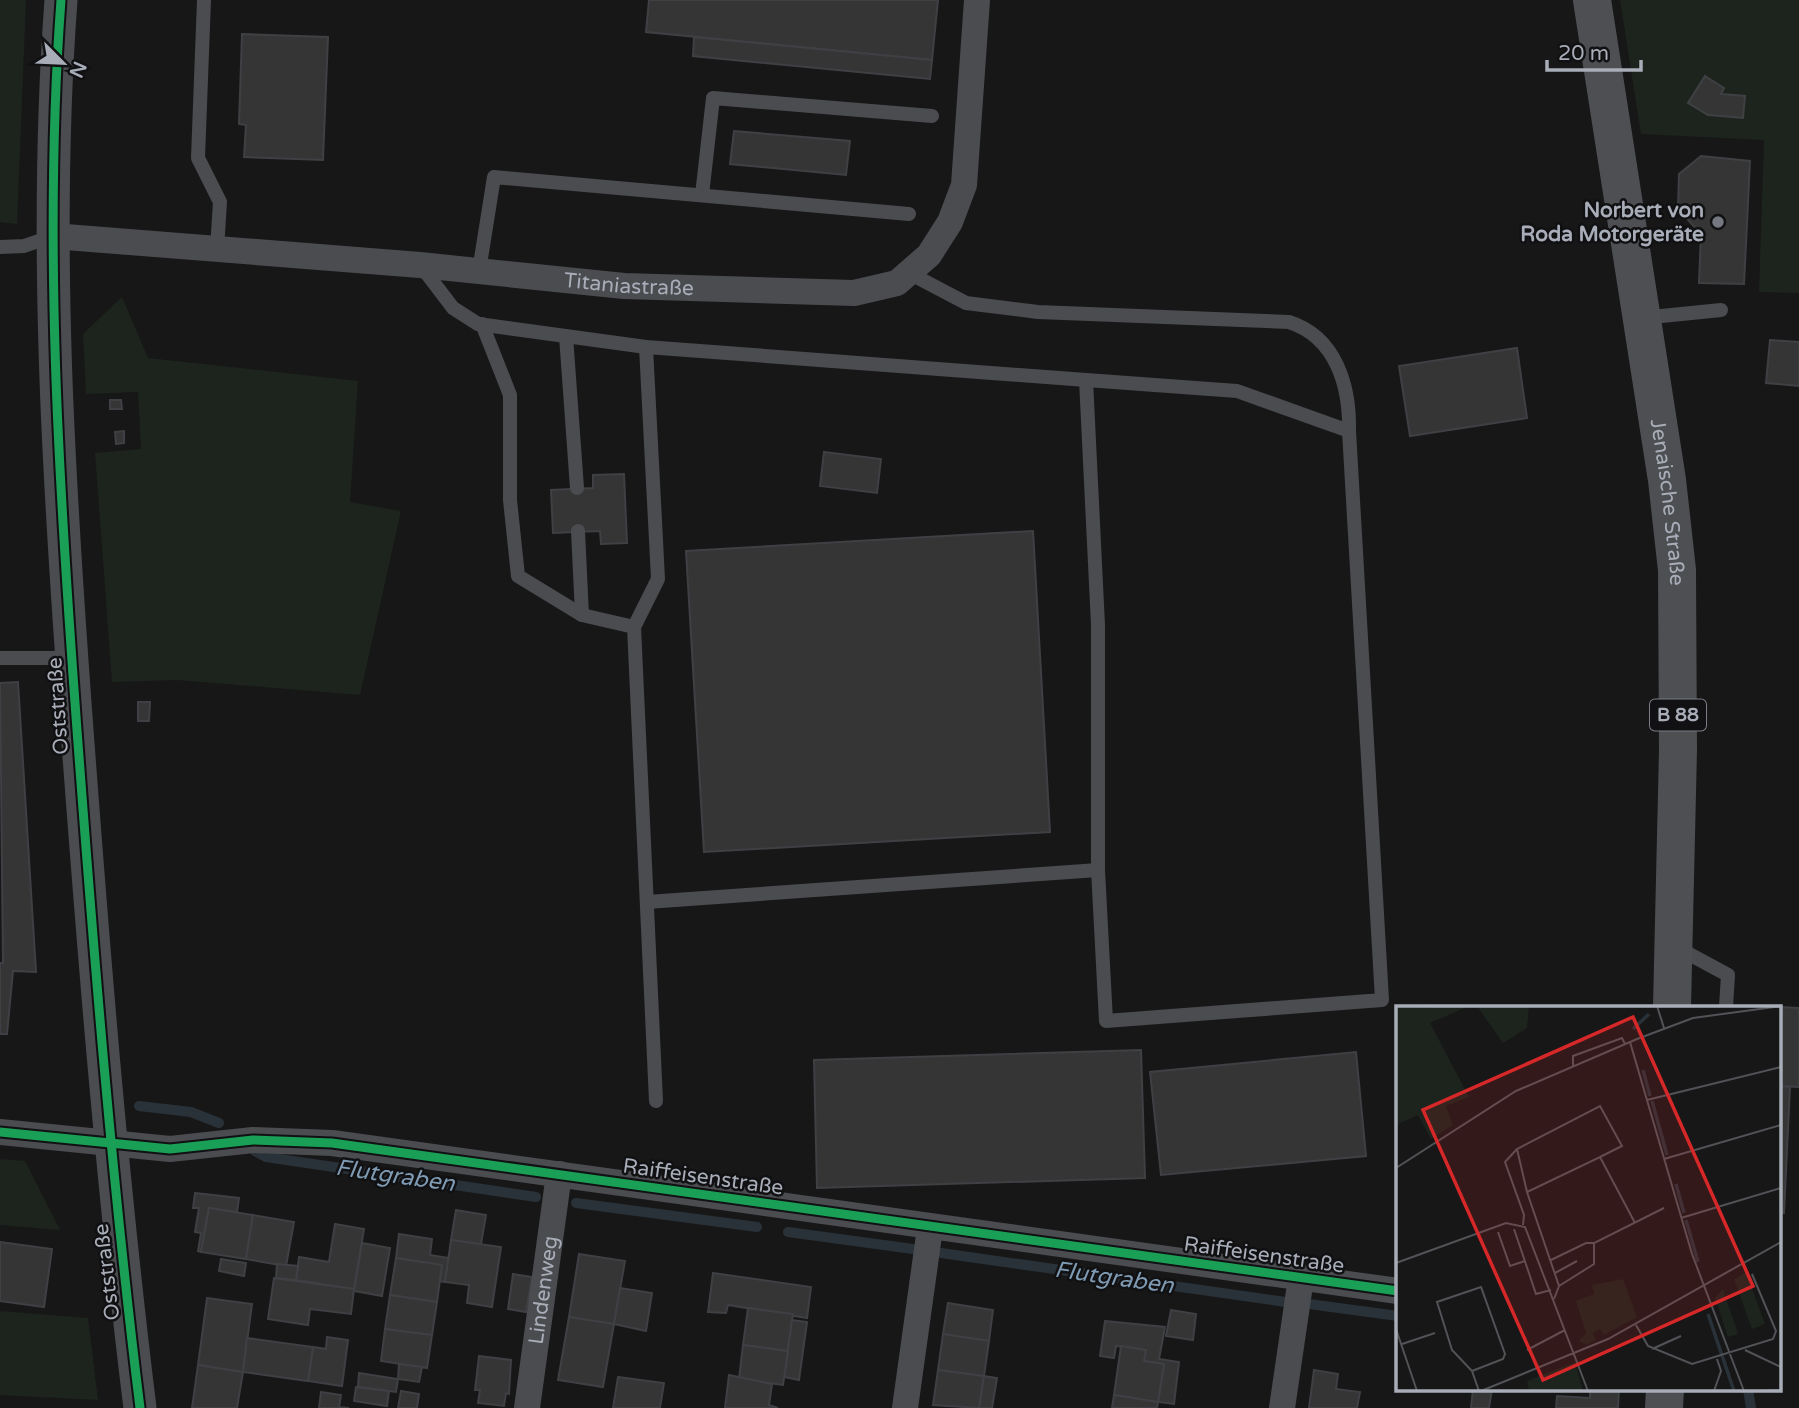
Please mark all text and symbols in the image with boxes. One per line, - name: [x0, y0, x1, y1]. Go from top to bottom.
- north arrow: [28, 28, 98, 98]
- scale bar: [1547, 28, 1642, 72]
- text: 20 m: [1558, 41, 1609, 66]
- text: N: [64, 58, 91, 81]
- place label: Norbert von Roda Motorgeräte: [1520, 198, 1704, 247]
- marker: Norbert von Roda Motorgeräte: [1710, 214, 1726, 230]
- street label: Titaniastraße: [563, 267, 694, 301]
- street label: Jenaische Straße: [1645, 417, 1690, 586]
- street label: Oststraße: [42, 656, 74, 755]
- road number: B 88: [1650, 700, 1706, 730]
- inset map: [1396, 1006, 1782, 1390]
- street label: Raiffeisenstraße: [621, 1153, 785, 1201]
- water label: Flutgraben: [334, 1154, 457, 1198]
- street label: Oststraße: [89, 1222, 125, 1322]
- street label: Raiffeisenstraße: [1182, 1231, 1346, 1279]
- street label: Lindenweg: [523, 1234, 563, 1346]
- water label: Flutgraben: [1053, 1256, 1176, 1300]

